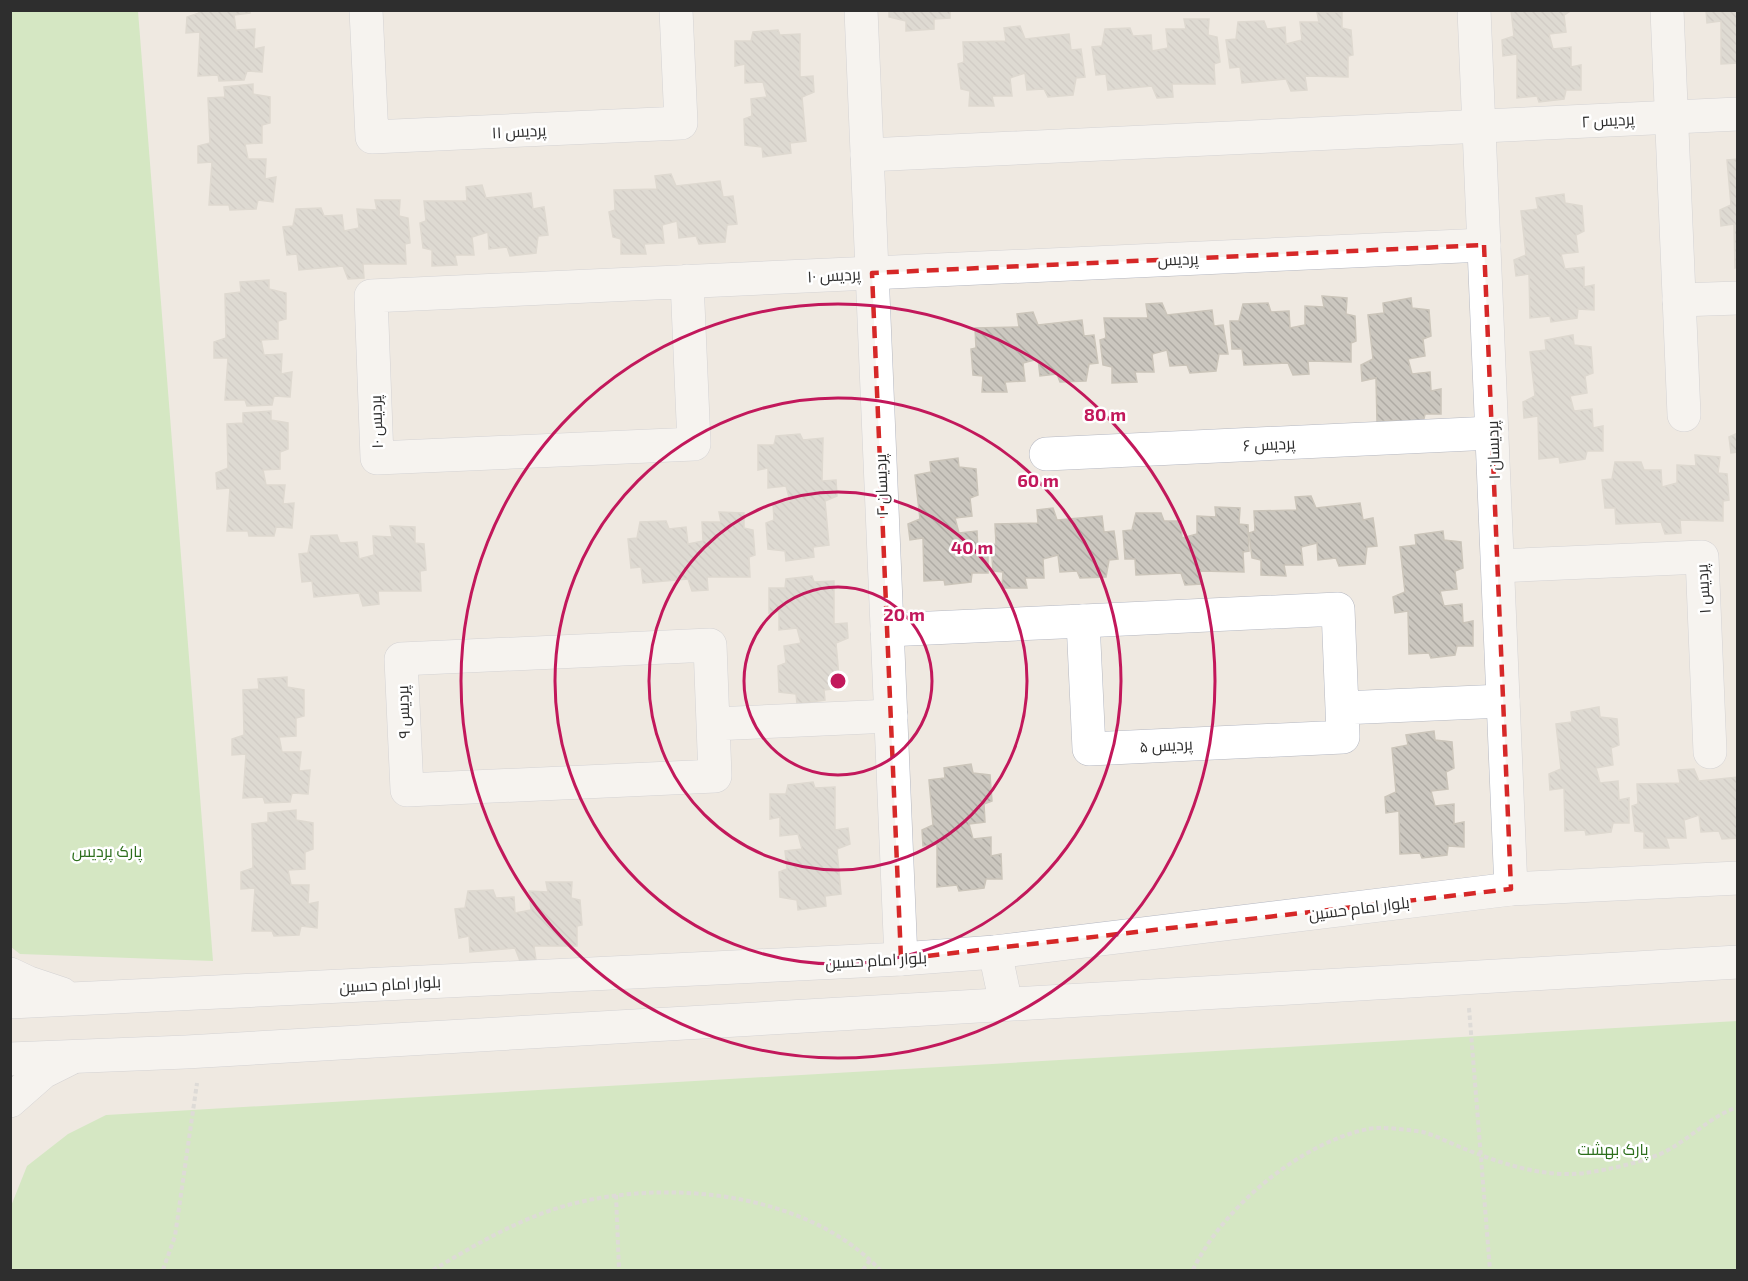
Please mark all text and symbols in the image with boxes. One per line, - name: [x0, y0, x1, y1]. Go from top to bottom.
- street label: پردیس ۲: [1581, 109, 1636, 133]
- street label: پردیس ۱۱: [491, 120, 548, 144]
- street label: پردیس: [1157, 248, 1200, 272]
- street label: پردیس ۱۰: [807, 264, 862, 288]
- street label: پردیس ۱۰: [365, 394, 389, 449]
- text: 80 m: [1084, 403, 1126, 425]
- street label: پردیسان ۱: [1482, 420, 1506, 480]
- street label: پردیس ۶: [1242, 433, 1296, 457]
- street label: پردیسان ۲: [870, 453, 894, 516]
- text: 60 m: [1017, 469, 1059, 491]
- text: 40 m: [951, 536, 993, 558]
- street label: پردیس ۱: [1691, 563, 1717, 614]
- text: 20 m: [883, 603, 925, 625]
- centre of rings: [828, 671, 848, 691]
- street label: پردیس ۹: [392, 684, 416, 739]
- street label: پردیس ۵: [1139, 734, 1194, 758]
- park label: پارک پردیس: [72, 841, 143, 863]
- street label: بلوار امام حسین: [1307, 892, 1411, 926]
- street label: بلوار امام حسین: [825, 947, 928, 975]
- street label: بلوار امام حسین: [339, 971, 442, 999]
- park label: پارک بهشت: [1578, 1139, 1649, 1161]

